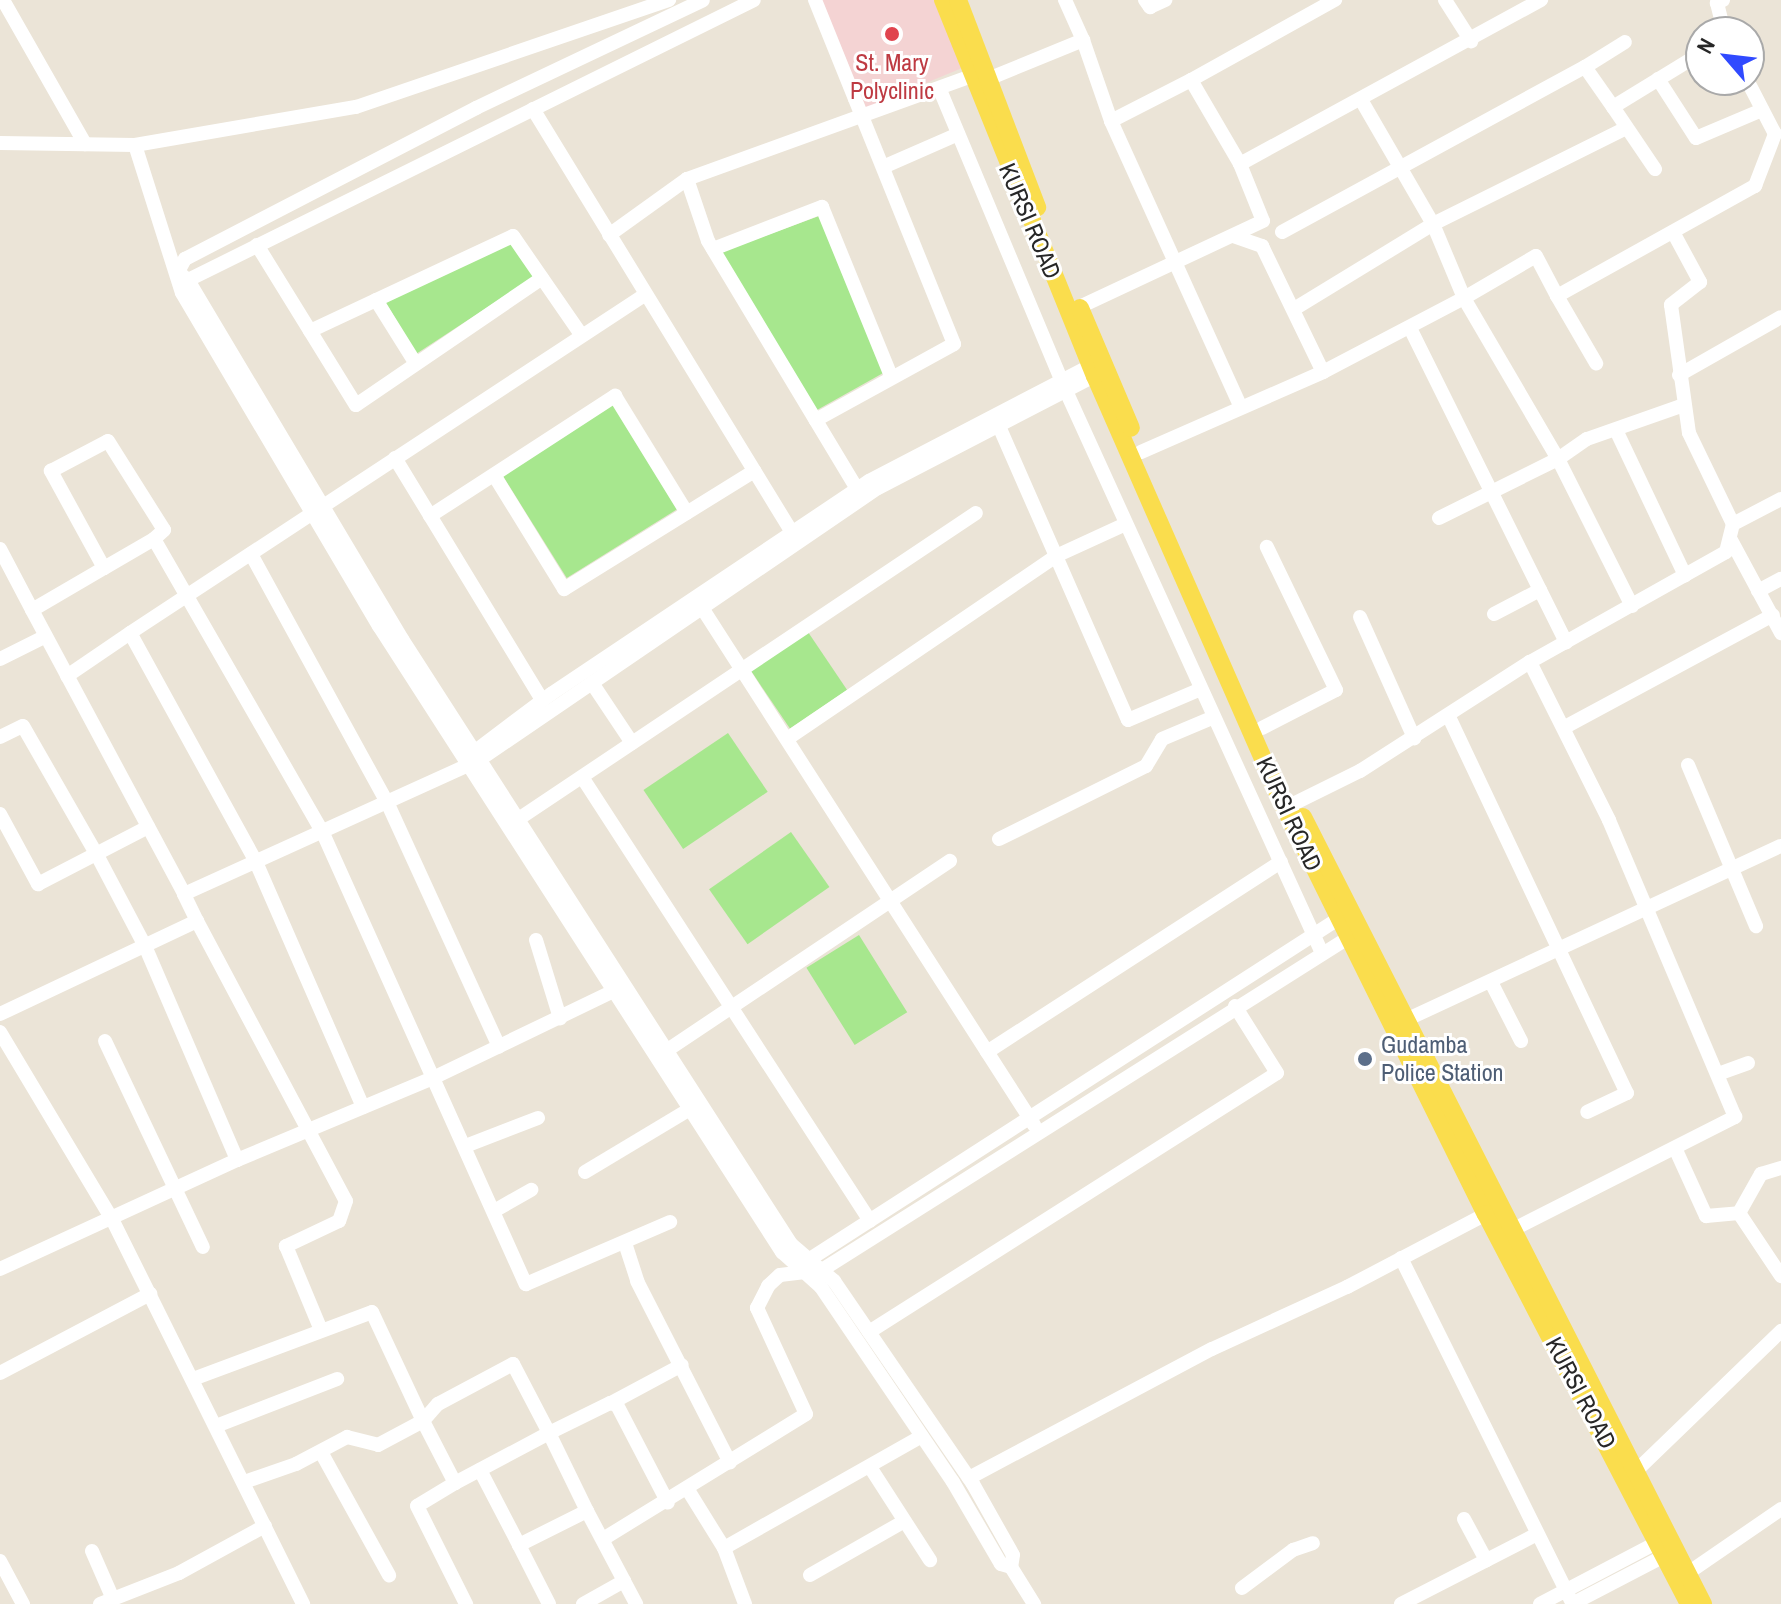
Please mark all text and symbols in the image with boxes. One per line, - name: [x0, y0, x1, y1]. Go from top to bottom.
- north arrow: [1685, 16, 1765, 96]
- marker: St. Mary Polyclinic: [881, 23, 903, 45]
- text: N: [1689, 33, 1722, 58]
- place label: St. Mary Polyclinic: [850, 49, 934, 105]
- street label: KURSI ROAD: [993, 159, 1067, 283]
- street label: KURSI ROAD: [1250, 752, 1328, 876]
- place label: Gudamba Police Station: [1381, 1031, 1504, 1087]
- marker: Gudamba Police Station: [1356, 1050, 1374, 1068]
- street label: KURSI ROAD: [1540, 1332, 1622, 1454]

